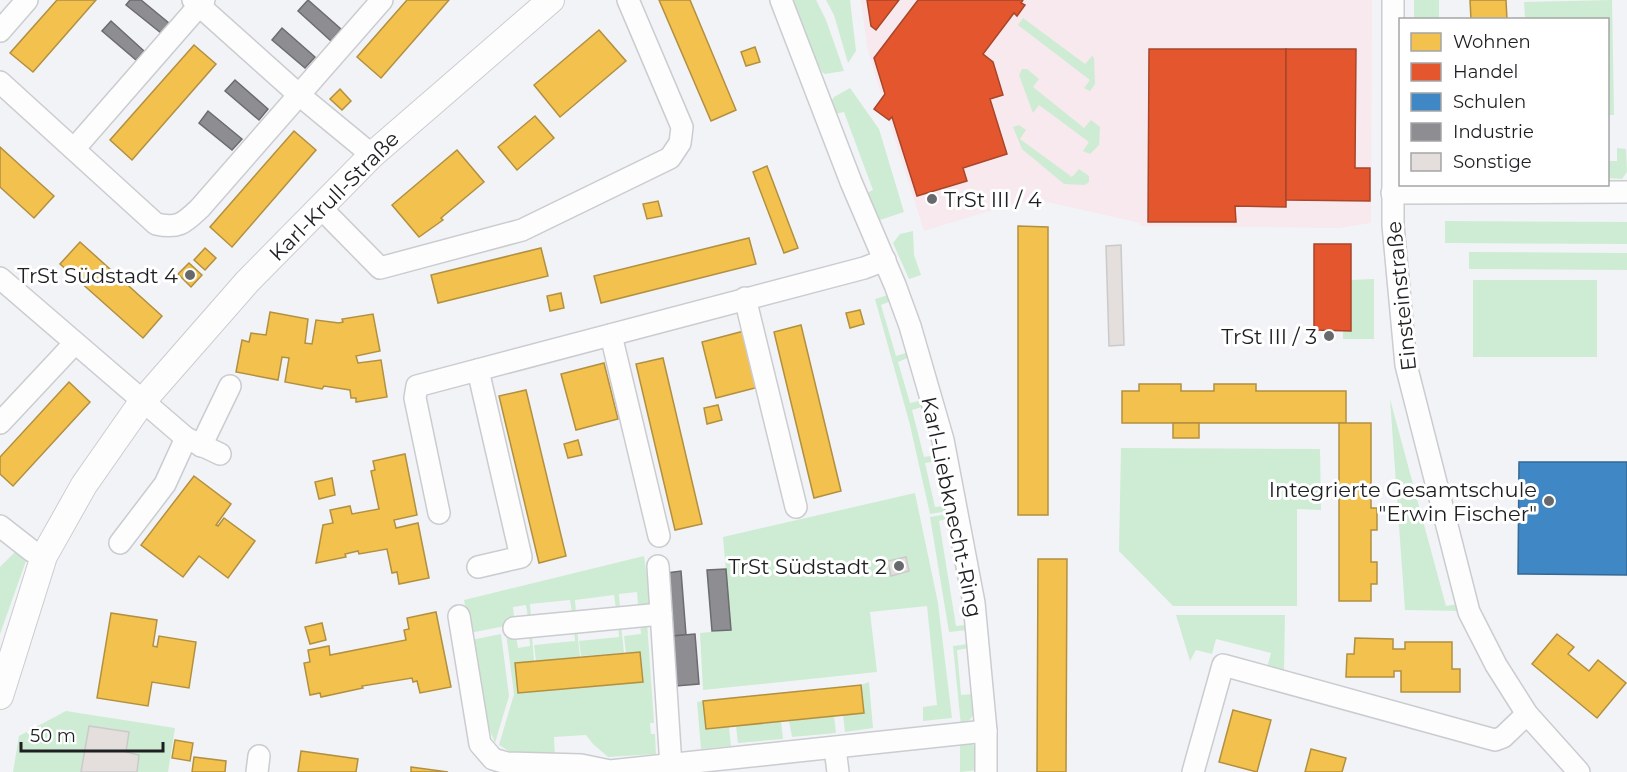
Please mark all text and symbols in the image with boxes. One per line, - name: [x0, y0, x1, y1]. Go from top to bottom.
- legend: [1399, 18, 1609, 186]
- text: Wohnen: [1453, 31, 1531, 53]
- text: Handel: [1453, 61, 1518, 83]
- text: Schulen: [1453, 91, 1526, 113]
- text: Industrie: [1453, 121, 1534, 143]
- street label: Karl-Krull-Straße: [264, 126, 404, 266]
- text: Sonstige: [1453, 151, 1532, 173]
- place label: TrSt III / 4: [944, 187, 1042, 212]
- marker: TrSt III / 4: [925, 192, 939, 206]
- street label: Einsteinstraße: [1381, 220, 1421, 372]
- place label: TrSt Südstadt 4: [17, 263, 178, 288]
- marker: TrSt Südstadt 4: [183, 268, 197, 282]
- place label: TrSt III / 3: [1221, 324, 1317, 349]
- marker: TrSt III / 3: [1322, 329, 1336, 343]
- street label: Karl-Liebknecht-Ring: [916, 394, 988, 620]
- place label: Integrierte Gesamtschule "Erwin Fischer": [1269, 477, 1537, 526]
- marker: Integrierte Gesamtschule "Erwin Fischer": [1542, 494, 1556, 508]
- place label: TrSt Südstadt 2: [728, 554, 887, 579]
- marker: TrSt Südstadt 2: [892, 559, 906, 573]
- scale bar: [21, 715, 164, 753]
- text: 50 m: [30, 725, 76, 747]

